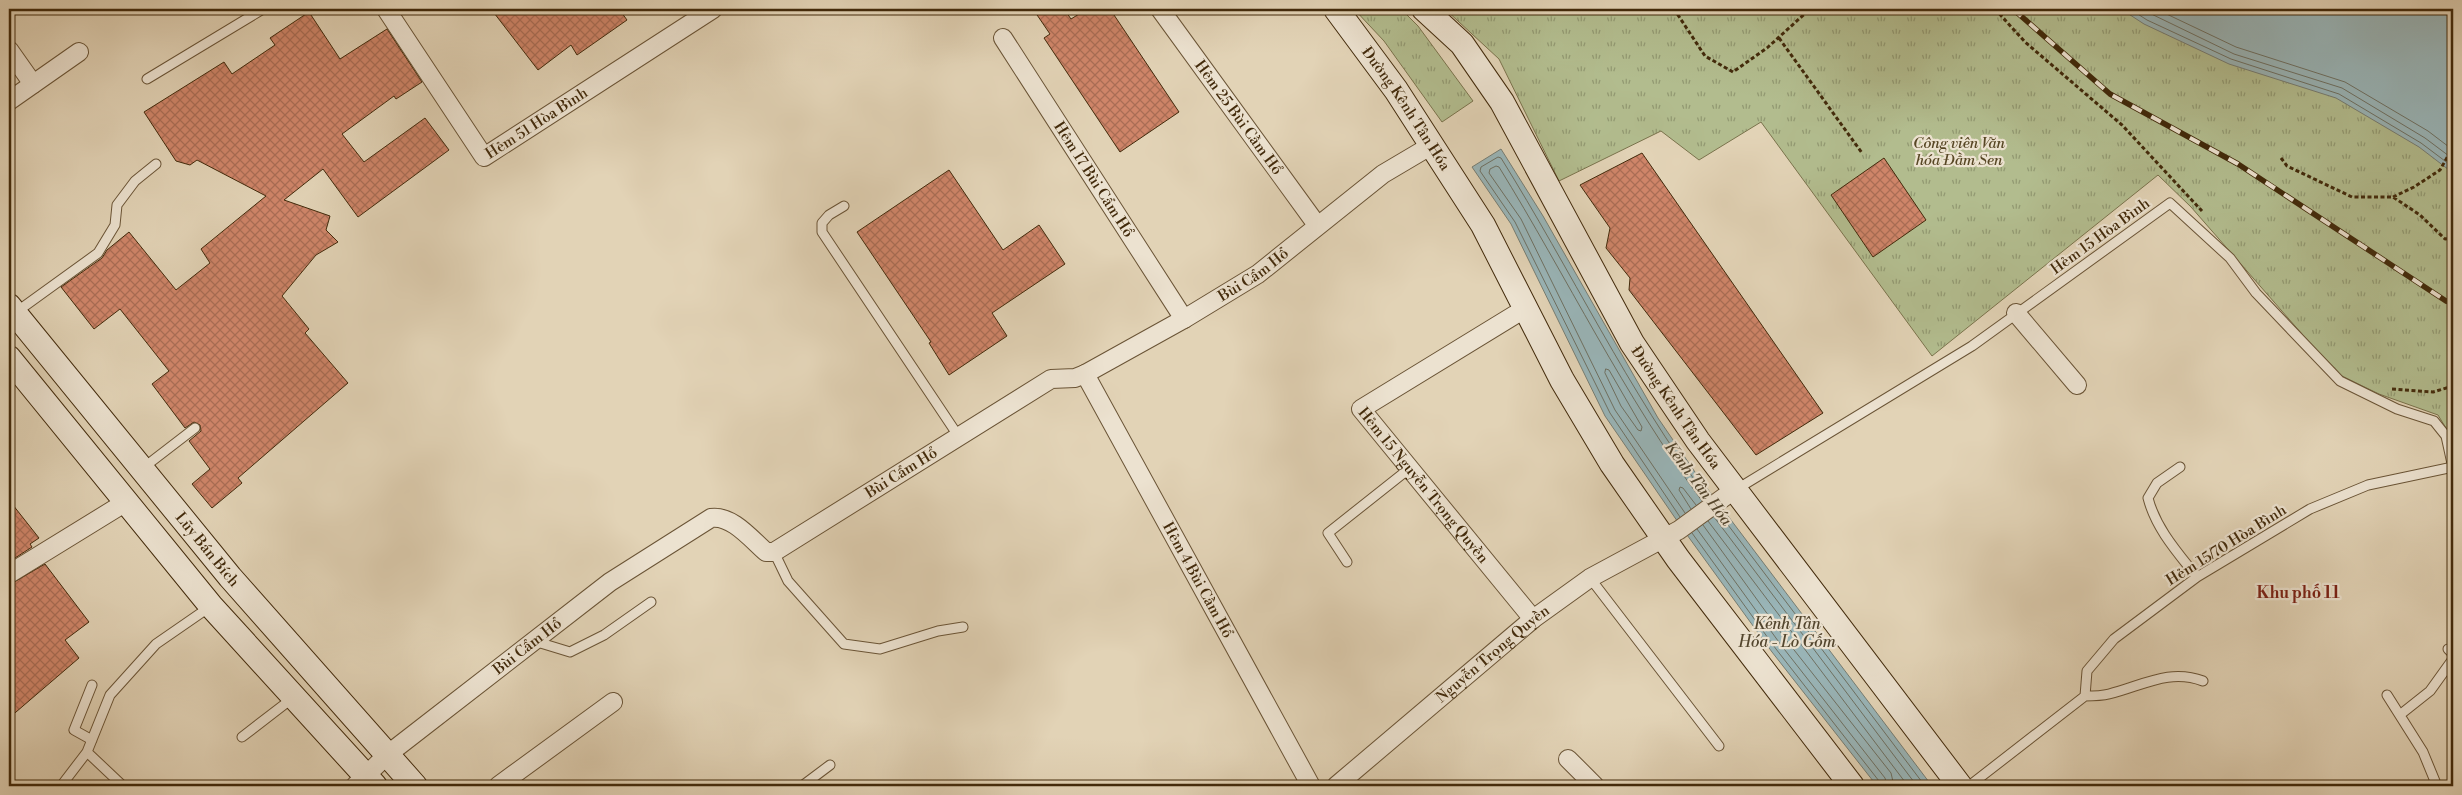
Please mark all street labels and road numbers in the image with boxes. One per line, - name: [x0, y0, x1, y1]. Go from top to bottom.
- street label: Đường Kênh Tân Hóa: [1357, 43, 1455, 175]
- street label: Hẻm 25 Bùi Cầm Hổ: [1190, 56, 1286, 179]
- street label: Hẻm 51 Hòa Bình: [482, 83, 592, 164]
- street label: Hẻm 17 Bùi Cẩm Hổ: [1049, 118, 1138, 241]
- street label: Hẻm 15 Hòa Bình: [2047, 194, 2154, 279]
- street label: Bùi Cẩm Hổ: [1214, 244, 1293, 307]
- street label: Đường Kênh Tân Hóa: [1627, 342, 1725, 473]
- street label: Hẻm 15 Nguyễn Trọng Quyền: [1354, 404, 1493, 568]
- street label: Bùi Cẩm Hổ: [861, 443, 941, 503]
- street label: Hẻm 15/70 Hòa Bình: [2163, 501, 2290, 590]
- street label: Lũy Bán Bích: [171, 508, 243, 591]
- street label: Hẻm 4 Bùi Cầm Hổ: [1158, 519, 1237, 642]
- street label: Nguyễn Trọng Quyền: [1432, 601, 1554, 707]
- street label: Bùi Cẩm Hổ: [489, 614, 566, 680]

